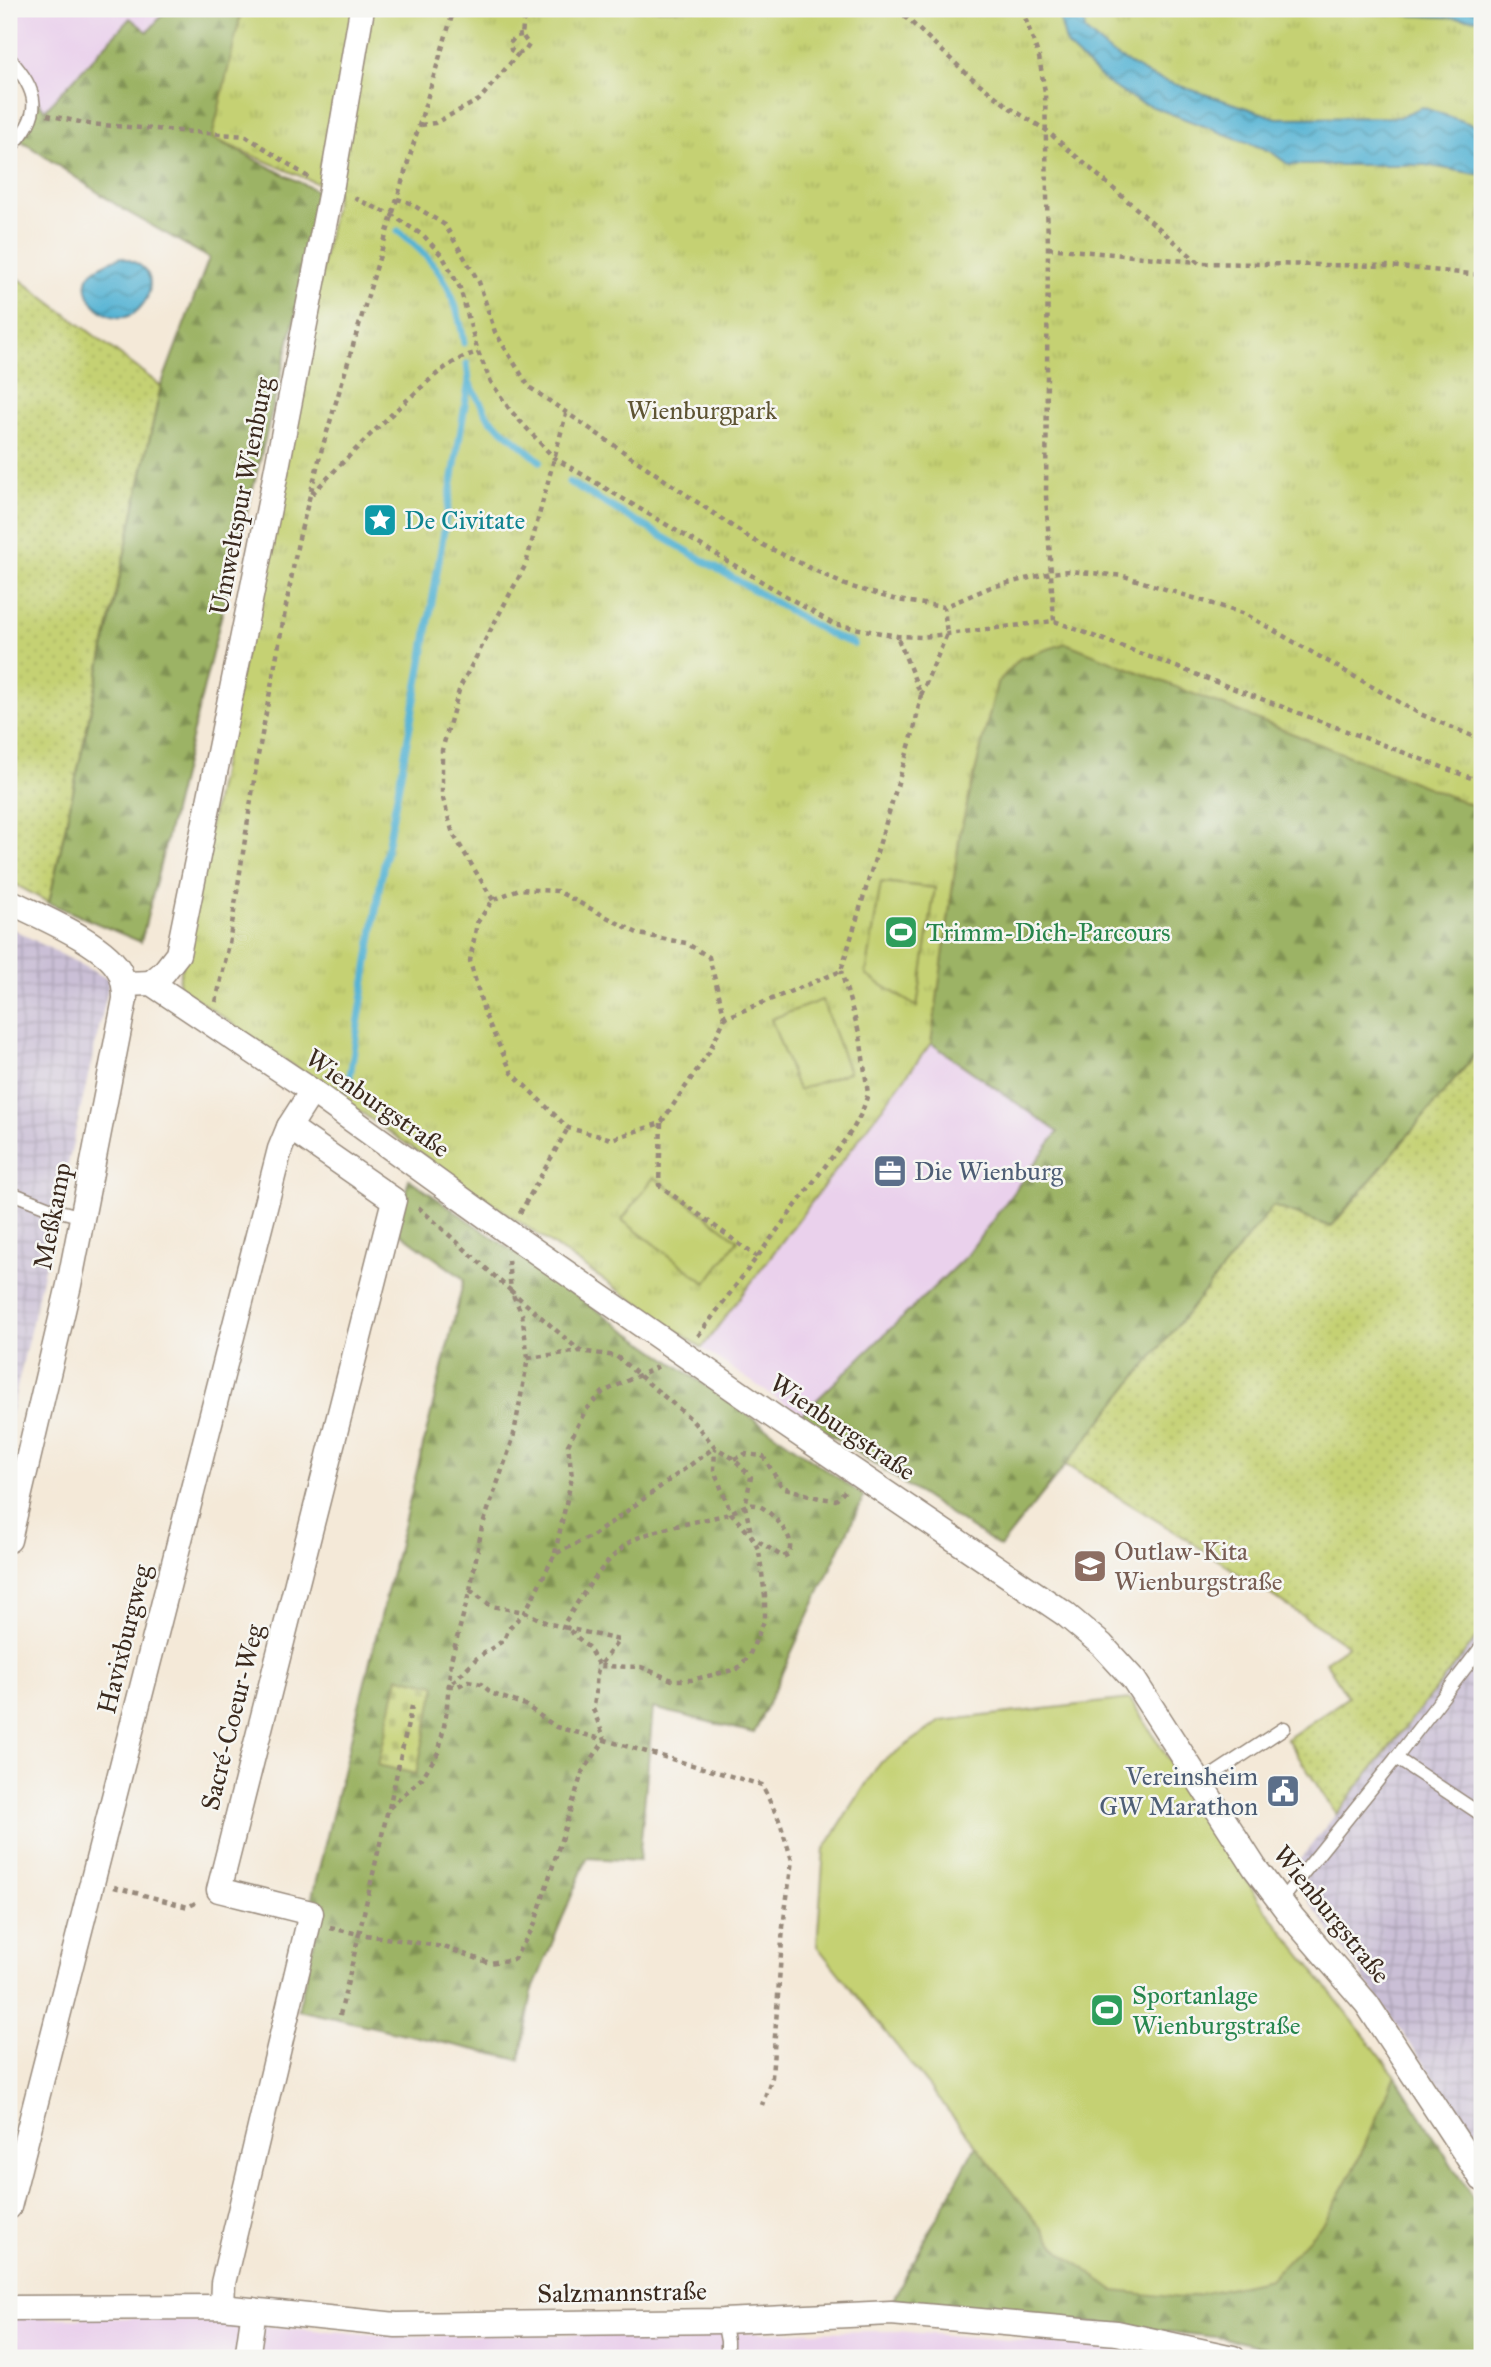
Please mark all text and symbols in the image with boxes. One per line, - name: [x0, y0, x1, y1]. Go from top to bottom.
- street label: Umweltspur Wienburg: [202, 373, 280, 618]
- park label: Wienburgpark: [627, 394, 778, 426]
- place icon: De Civitate: [361, 501, 399, 539]
- place label: De Civitate: [404, 504, 526, 536]
- sports icon: Trimm-Dich-Parcours: [882, 913, 920, 951]
- place label: Trimm-Dich-Parcours: [926, 916, 1171, 948]
- street label: Wienburgstraße: [300, 1042, 456, 1165]
- office icon: Die Wienburg: [871, 1152, 909, 1190]
- place label: Die Wienburg: [914, 1155, 1064, 1187]
- street label: Meßkamp: [26, 1160, 78, 1272]
- street label: Wienburgstraße: [764, 1367, 922, 1487]
- place label: Outlaw-Kita Wienburgstraße: [1114, 1535, 1283, 1597]
- school or university icon: Outlaw-Kita Wienburgstraße: [1071, 1547, 1109, 1585]
- street label: Havixburgweg: [90, 1560, 158, 1717]
- street label: Sacré-Coeur-Weg: [193, 1620, 271, 1813]
- place label: Vereinsheim GW Marathon: [1099, 1760, 1258, 1822]
- public building icon: Vereinsheim GW Marathon: [1264, 1772, 1302, 1810]
- street label: Wienburgstraße: [1267, 1838, 1398, 1990]
- place label: Sportanlage Wienburgstraße: [1132, 1979, 1301, 2041]
- sports icon: Sportanlage Wienburgstraße: [1088, 1991, 1126, 2029]
- street label: Salzmannstraße: [537, 2275, 707, 2309]

